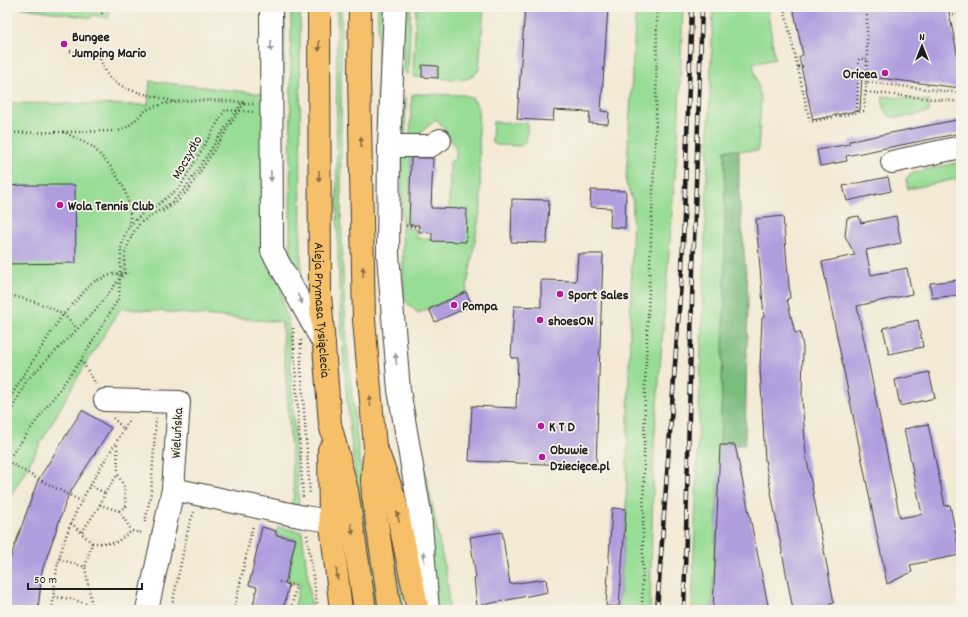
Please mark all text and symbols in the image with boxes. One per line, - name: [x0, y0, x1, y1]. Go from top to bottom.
- north arrow: [902, 26, 942, 66]
- place label: Bungee Jumping Mario: [72, 28, 146, 64]
- text: N: [919, 30, 925, 46]
- marker: Bungee Jumping Mario: [59, 39, 69, 49]
- one-way arrow: [268, 40, 274, 53]
- one-way arrow: [316, 40, 322, 53]
- place label: Oricea: [843, 65, 878, 85]
- marker: Oricea: [880, 68, 890, 78]
- street label: Moczydło: [167, 132, 208, 184]
- one-way arrow: [357, 136, 364, 148]
- one-way arrow: [268, 170, 274, 183]
- one-way arrow: [316, 170, 322, 183]
- place label: Wola Tennis Club: [68, 197, 154, 217]
- marker: Wola Tennis Club: [55, 200, 65, 210]
- street label: Aleja Prymasa Tysiąclecia: [308, 242, 334, 379]
- one-way arrow: [360, 265, 366, 278]
- place label: Sport Sales: [568, 286, 629, 306]
- marker: Sport Sales: [555, 289, 565, 299]
- one-way arrow: [297, 293, 303, 304]
- place label: Pompa: [462, 297, 499, 317]
- marker: Pompa: [449, 300, 459, 310]
- place label: shoesON: [548, 312, 594, 332]
- marker: shoesON: [535, 315, 545, 325]
- one-way arrow: [392, 353, 399, 365]
- one-way arrow: [367, 395, 374, 407]
- street label: Wieluńska: [167, 407, 189, 459]
- place label: K T D: [549, 418, 575, 438]
- marker: K T D: [536, 421, 546, 431]
- place label: Obuwie Dziecięce.pl: [550, 441, 610, 477]
- marker: Obuwie Dziecięce.pl: [537, 452, 547, 462]
- one-way arrow: [395, 511, 401, 523]
- one-way arrow: [349, 523, 355, 535]
- one-way arrow: [420, 551, 427, 563]
- scale bar: [28, 565, 142, 591]
- one-way arrow: [334, 567, 340, 580]
- text: 50 m: [34, 572, 57, 589]

